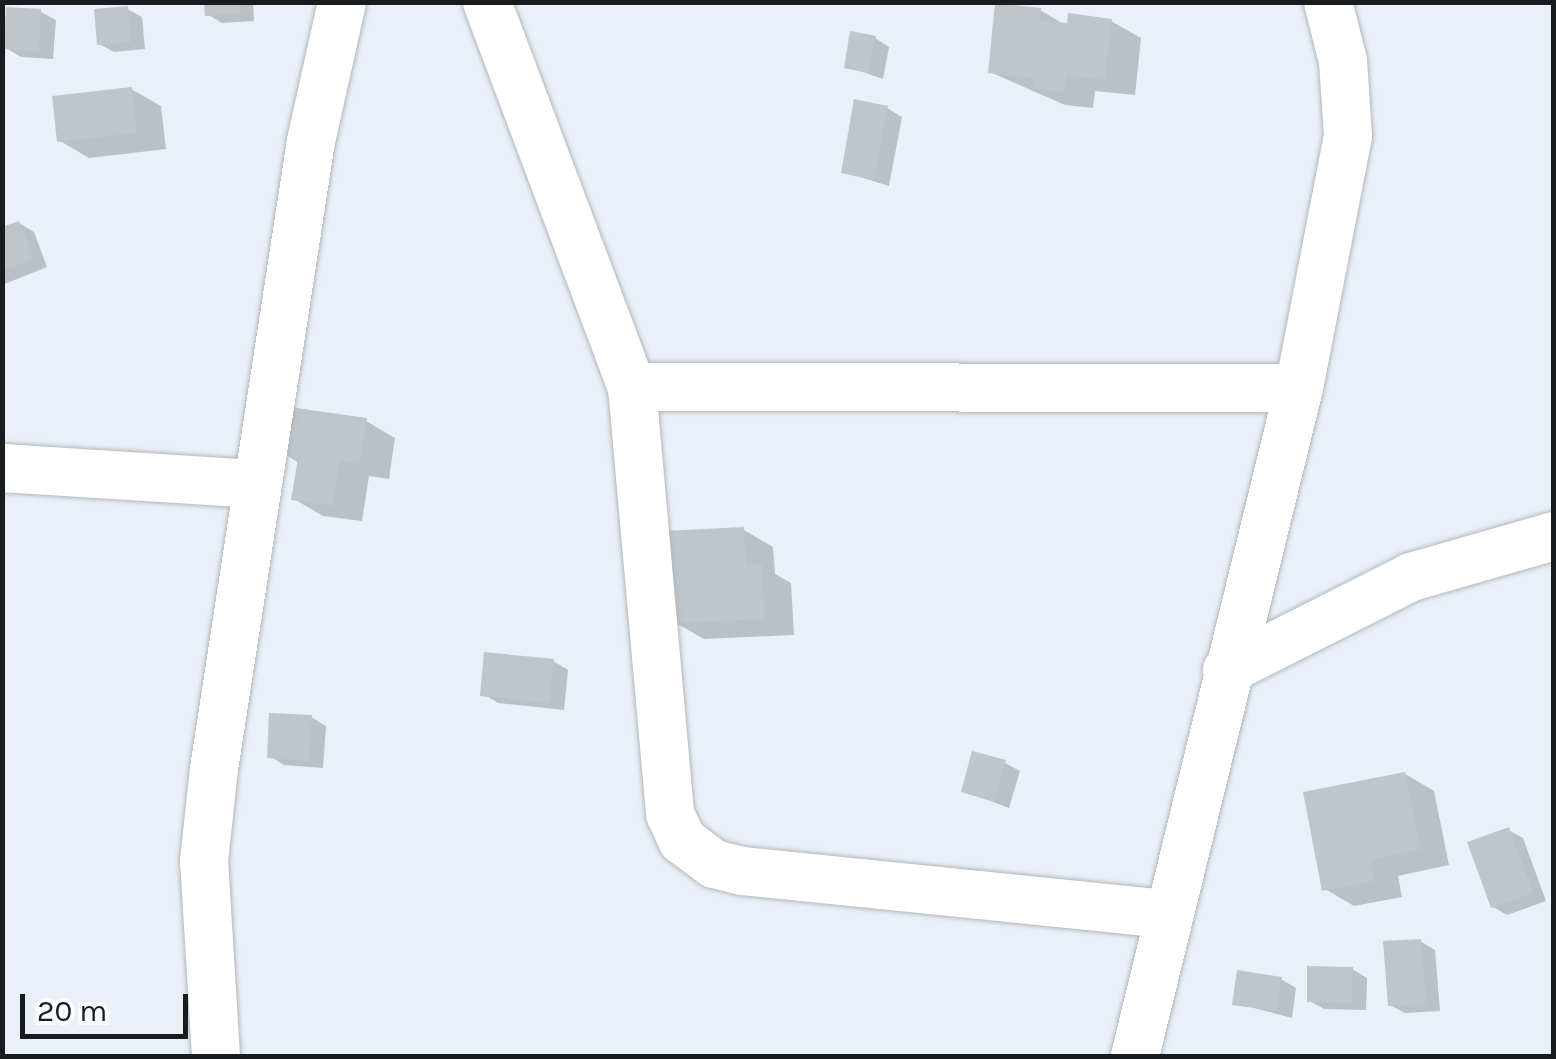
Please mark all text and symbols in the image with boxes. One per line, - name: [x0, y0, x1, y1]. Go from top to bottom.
- scale bar: [25, 974, 192, 1036]
- text: 20 m: [37, 993, 107, 1029]

